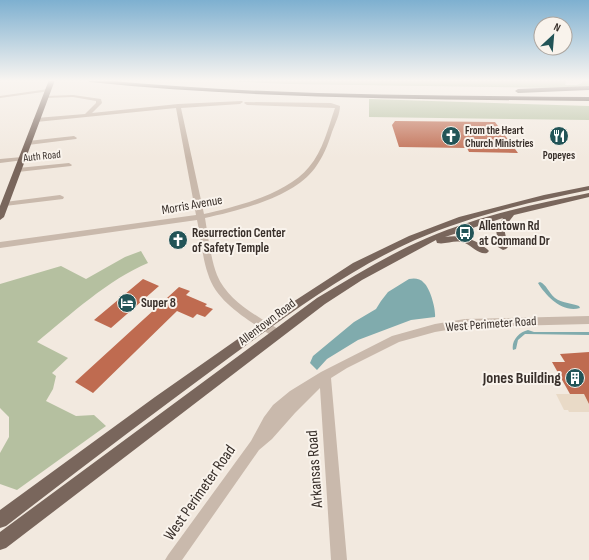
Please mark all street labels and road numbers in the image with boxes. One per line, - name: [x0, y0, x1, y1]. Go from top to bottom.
- street label: Auth Road: [22, 148, 62, 165]
- street label: Morris Avenue: [160, 192, 224, 218]
- street label: Allentown Road: [235, 295, 299, 349]
- street label: West Perimeter Road: [445, 313, 537, 335]
- street label: Arkansas Road: [303, 430, 327, 509]
- street label: West Perimeter Road: [160, 442, 240, 544]

